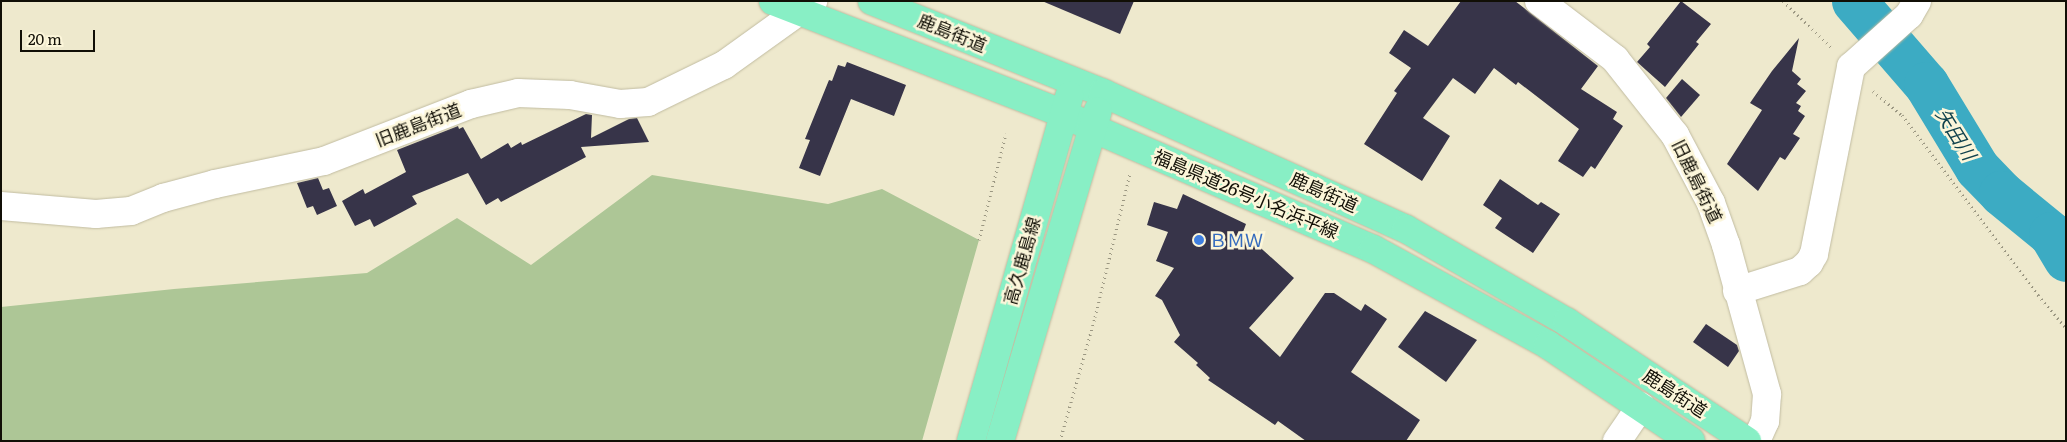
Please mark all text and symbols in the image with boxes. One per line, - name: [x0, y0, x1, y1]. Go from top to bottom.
- street label: 鹿島街道: [915, 10, 989, 56]
- scale bar: [22, 20, 98, 52]
- text: 20 m: [28, 27, 62, 50]
- street label: 旧鹿島街道: [372, 99, 464, 151]
- water label: 矢田川: [1931, 104, 1981, 164]
- street label: 旧鹿島街道: [1668, 136, 1726, 226]
- street label: 福島県道26号小名浜平線: [1150, 145, 1342, 243]
- street label: 鹿島街道: [1287, 167, 1361, 217]
- street label: 高久鹿島線: [999, 215, 1045, 307]
- place label: ＢＭＷ: [1209, 229, 1263, 251]
- marker: ＢＭＷ: [1193, 234, 1205, 246]
- street label: 鹿島街道: [1639, 364, 1711, 422]

